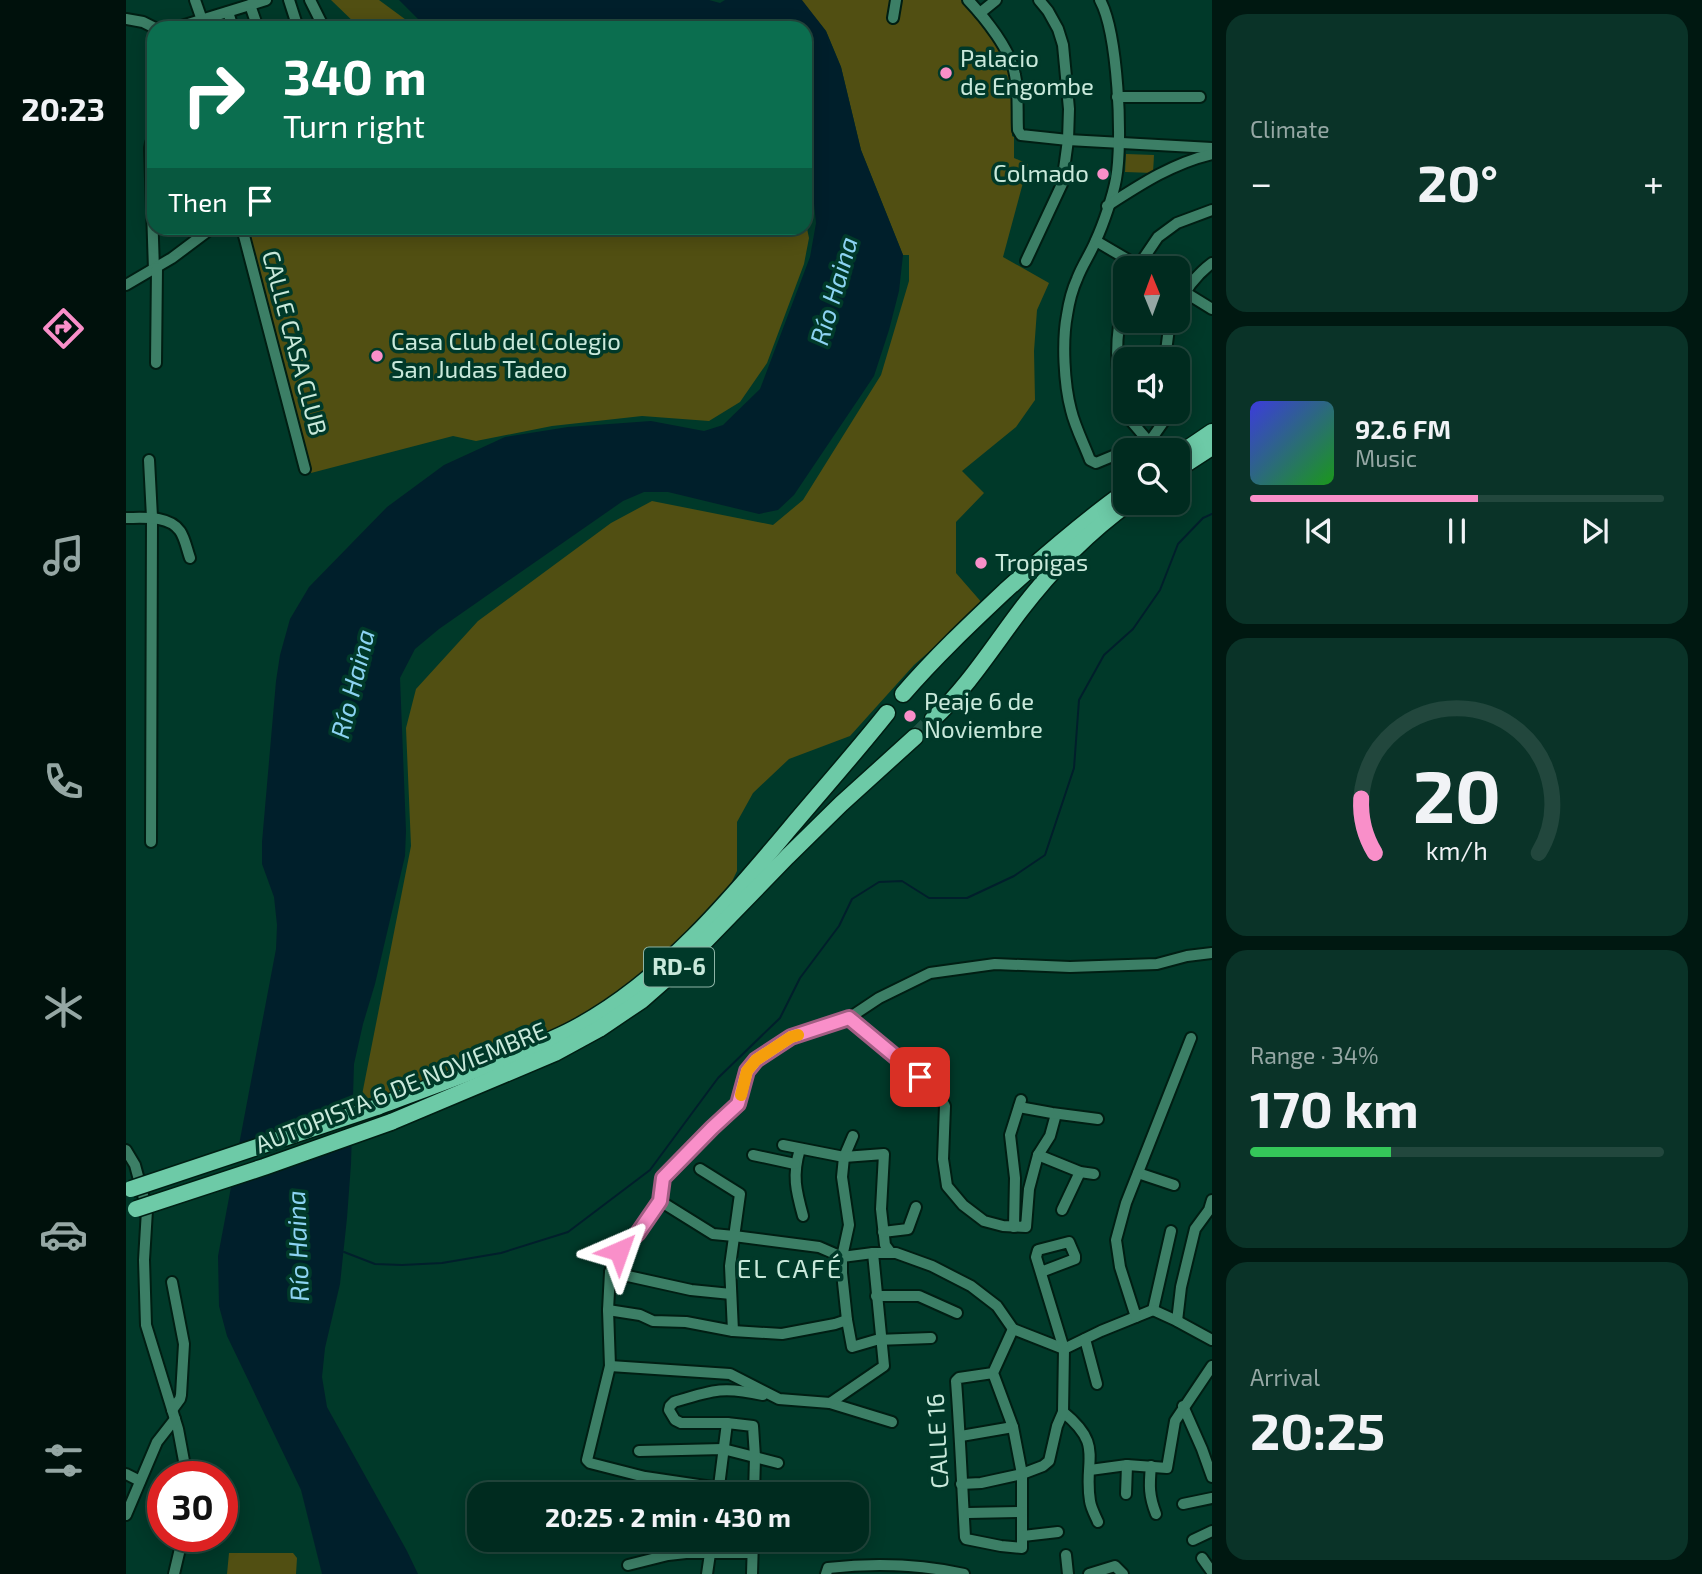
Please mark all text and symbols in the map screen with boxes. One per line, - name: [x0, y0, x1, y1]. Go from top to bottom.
- place label: Palacio de Engombe: [960, 43, 1094, 100]
- text: 340 m: [283, 46, 427, 105]
- icon: right: [168, 49, 259, 140]
- marker: Palacio de Engombe: [938, 65, 954, 81]
- text: 20:23: [21, 89, 105, 127]
- text: Turn right: [283, 106, 425, 144]
- text: Climate: [1250, 115, 1330, 143]
- text: 20°: [1417, 150, 1498, 212]
- place label: Colmado: [993, 158, 1089, 187]
- text: −: [1250, 159, 1272, 205]
- text: +: [1643, 159, 1664, 205]
- marker: Colmado: [1095, 166, 1111, 182]
- icon: arrive: [241, 182, 279, 220]
- text: Then: [168, 186, 227, 217]
- water label: Río Haina: [802, 233, 863, 348]
- street label: CALLE CASA CLUB: [257, 247, 334, 438]
- north arrow: [1113, 256, 1190, 332]
- map controls: [1113, 256, 1190, 515]
- icon: directions: [39, 304, 88, 353]
- place label: Casa Club del Colegio San Judas Tadeo: [391, 326, 621, 383]
- button: sound: [1113, 347, 1190, 424]
- marker: Casa Club del Colegio San Judas Tadeo: [369, 348, 385, 364]
- text: 92.6 FM: [1355, 413, 1451, 444]
- button: search: [1113, 438, 1190, 515]
- text: Music: [1355, 444, 1417, 472]
- icon: previous: [1300, 512, 1338, 550]
- icon: pause: [1438, 512, 1476, 550]
- icon: next: [1576, 512, 1614, 550]
- icon: music: [39, 531, 88, 580]
- place label: Tropigas: [995, 547, 1088, 576]
- marker: Tropigas: [973, 555, 989, 571]
- water label: Río Haina: [323, 626, 380, 741]
- place label: Peaje 6 de Noviembre: [924, 686, 1043, 743]
- marker: Peaje 6 de Noviembre: [902, 708, 918, 724]
- text: 20: [1413, 750, 1501, 838]
- icon: phone: [39, 757, 88, 806]
- text: km/h: [1426, 835, 1488, 865]
- road number: RD-6: [644, 948, 714, 986]
- icon: climate: [39, 983, 88, 1032]
- street label: AUTOPISTA 6 DE NOVIEMBRE: [250, 1015, 550, 1158]
- text: Range · 34%: [1250, 1041, 1378, 1069]
- pin: [890, 1047, 950, 1107]
- icon: arrive: [901, 1058, 939, 1096]
- text: 170 km: [1250, 1076, 1419, 1138]
- water label: Río Haina: [279, 1190, 314, 1302]
- icon: car: [39, 1210, 88, 1259]
- position arrow: [582, 1214, 656, 1288]
- district label: EL CAFÉ: [737, 1252, 843, 1283]
- text: Arrival: [1250, 1363, 1320, 1391]
- street label: CALLE 16: [920, 1393, 953, 1489]
- text: 20:25: [1250, 1398, 1385, 1460]
- icon: filters: [39, 1436, 88, 1485]
- speed limit sign: 30: [147, 1461, 238, 1552]
- text: 20:25 · 2 min · 430 m: [545, 1501, 791, 1532]

